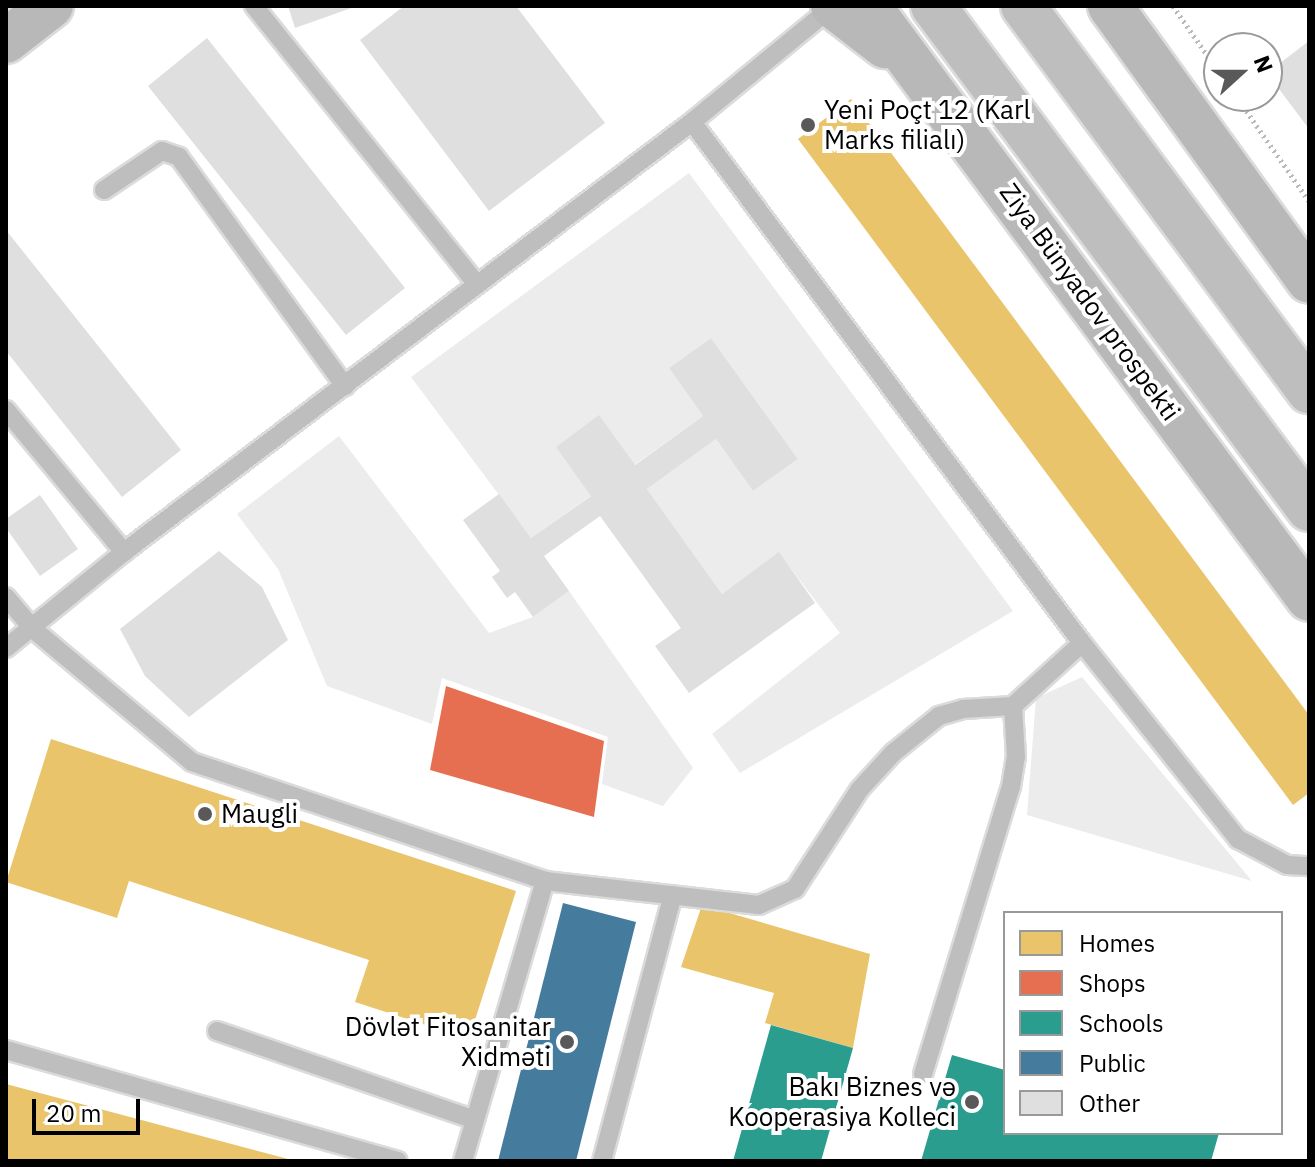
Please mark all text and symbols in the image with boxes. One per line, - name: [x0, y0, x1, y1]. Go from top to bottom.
- north arrow: [1203, 32, 1283, 112]
- text: N: [1248, 51, 1280, 77]
- place label: Yeni Poçt 12 (Karl Marks filialı): [824, 94, 1031, 156]
- marker: Yeni Poçt 12 (Karl Marks filialı): [799, 116, 817, 134]
- street label: Ziya Bünyadov prospekti: [993, 177, 1187, 427]
- place label: Maugli: [221, 798, 298, 830]
- marker: Maugli: [196, 805, 214, 823]
- legend: [1003, 911, 1283, 1135]
- text: Homes: [1079, 927, 1155, 959]
- text: Shops: [1079, 967, 1146, 999]
- text: Schools: [1079, 1007, 1164, 1039]
- place label: Dövlət Fitosanitar Xidməti: [345, 1011, 551, 1072]
- marker: Dövlət Fitosanitar Xidməti: [558, 1033, 576, 1051]
- text: Public: [1079, 1047, 1146, 1079]
- place label: Bakı Biznes və Kooperasiya Kolleci: [728, 1071, 956, 1132]
- scale bar: [36, 1083, 144, 1133]
- text: Other: [1079, 1087, 1140, 1119]
- marker: Bakı Biznes və Kooperasiya Kolleci: [963, 1093, 981, 1111]
- text: 20 m: [46, 1097, 101, 1129]

